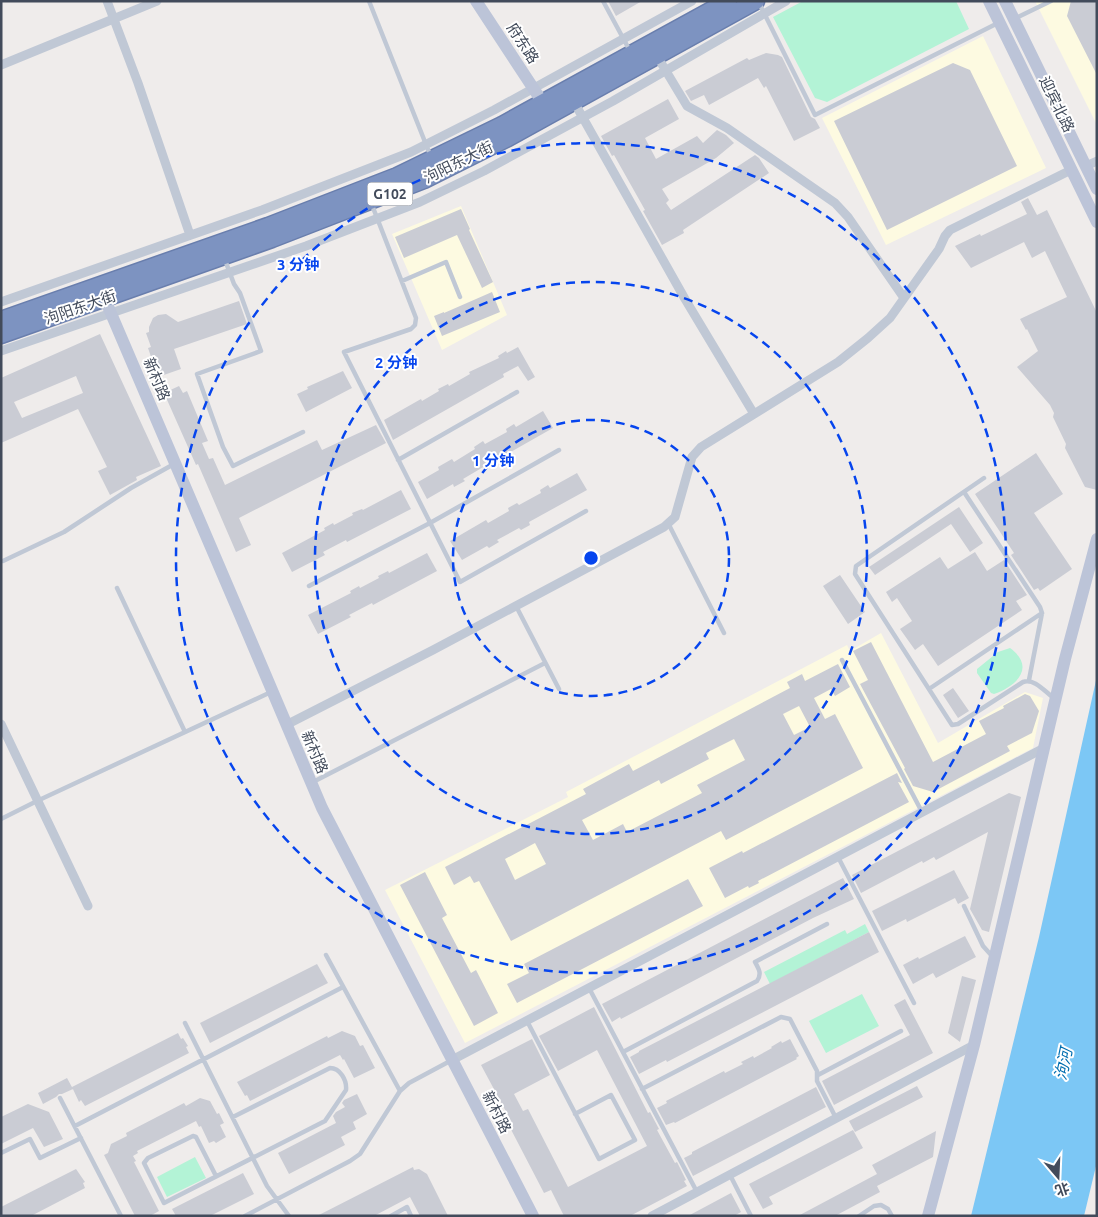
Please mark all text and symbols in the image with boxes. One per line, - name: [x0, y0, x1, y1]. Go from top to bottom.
- street label: 府东路: [504, 19, 542, 67]
- street label: 迎宾北路: [1036, 73, 1078, 135]
- street label: 泃阳东大街: [421, 138, 495, 186]
- road number: G102: [368, 182, 412, 205]
- text: 3 分钟: [277, 256, 319, 273]
- street label: 泃阳东大街: [42, 287, 118, 327]
- text: 2 分钟: [375, 354, 417, 371]
- street label: 新村路: [140, 355, 174, 403]
- text: 1 分钟: [472, 452, 514, 469]
- centre of rings: [582, 549, 600, 567]
- street label: 新村路: [298, 728, 332, 776]
- water label: 泃河: [1051, 1044, 1076, 1082]
- street label: 新村路: [479, 1088, 515, 1136]
- north arrow: [1033, 1152, 1083, 1202]
- text: 北: [1053, 1179, 1071, 1199]

